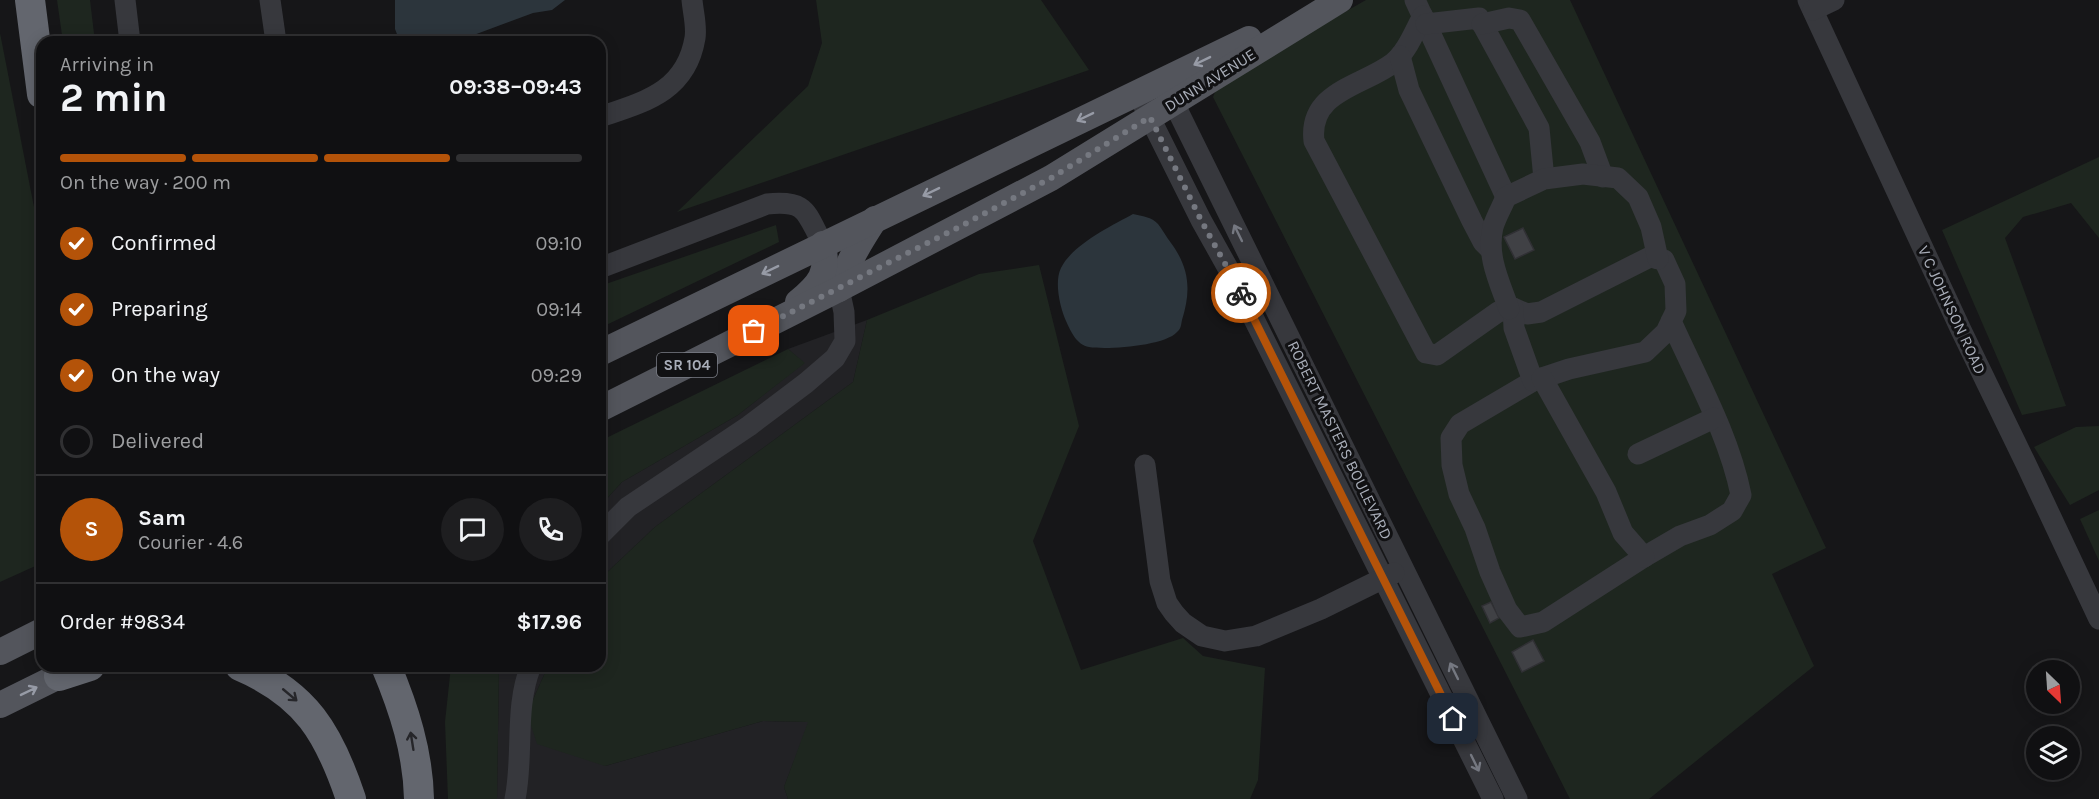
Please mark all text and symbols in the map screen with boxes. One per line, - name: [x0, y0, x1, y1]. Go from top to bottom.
- street label: DUNN AVENUE: [1161, 44, 1259, 116]
- text: Arriving in: [60, 53, 154, 76]
- one-way arrow: [1193, 56, 1211, 68]
- text: 09:38–09:43: [449, 74, 582, 100]
- text: 2 min: [60, 75, 168, 121]
- one-way arrow: [1076, 112, 1094, 124]
- text: On the way · 200 m: [60, 171, 231, 194]
- one-way arrow: [923, 186, 941, 198]
- one-way arrow: [1231, 224, 1243, 242]
- icon: check: [60, 227, 93, 260]
- text: Confirmed: [111, 230, 217, 256]
- text: 09:10: [535, 232, 582, 255]
- street label: V C JOHNSON ROAD: [1914, 243, 1990, 377]
- courier: [1211, 263, 1271, 323]
- one-way arrow: [762, 264, 780, 276]
- icon: bike: [1225, 277, 1258, 310]
- icon: check: [60, 293, 93, 326]
- text: Preparing: [111, 296, 208, 322]
- text: 09:14: [536, 298, 582, 321]
- pin: [728, 305, 779, 356]
- icon: bag: [737, 314, 770, 347]
- street label: ROBERT MASTERS BOULEVARD: [1284, 338, 1396, 542]
- road number: SR 104: [657, 353, 717, 377]
- icon: check: [60, 359, 93, 392]
- text: On the way: [111, 362, 220, 388]
- text: 09:29: [531, 364, 582, 387]
- text: Delivered: [111, 428, 204, 454]
- button: chat: [441, 498, 504, 561]
- button: phone: [519, 498, 582, 561]
- text: Sam: [138, 505, 186, 531]
- text: S: [84, 516, 99, 542]
- text: Courier · 4.6: [138, 531, 243, 554]
- text: Order #9834: [60, 609, 185, 635]
- text: $17.96: [517, 609, 582, 635]
- north arrow: [2026, 660, 2080, 714]
- map controls: [2026, 660, 2080, 780]
- one-way arrow: [1448, 663, 1459, 681]
- one-way arrow: [20, 685, 38, 696]
- one-way arrow: [282, 689, 298, 702]
- pin: [1427, 693, 1478, 744]
- icon: home: [1436, 702, 1469, 735]
- button: layers: [2026, 726, 2080, 780]
- one-way arrow: [406, 732, 417, 751]
- one-way arrow: [1469, 754, 1481, 772]

